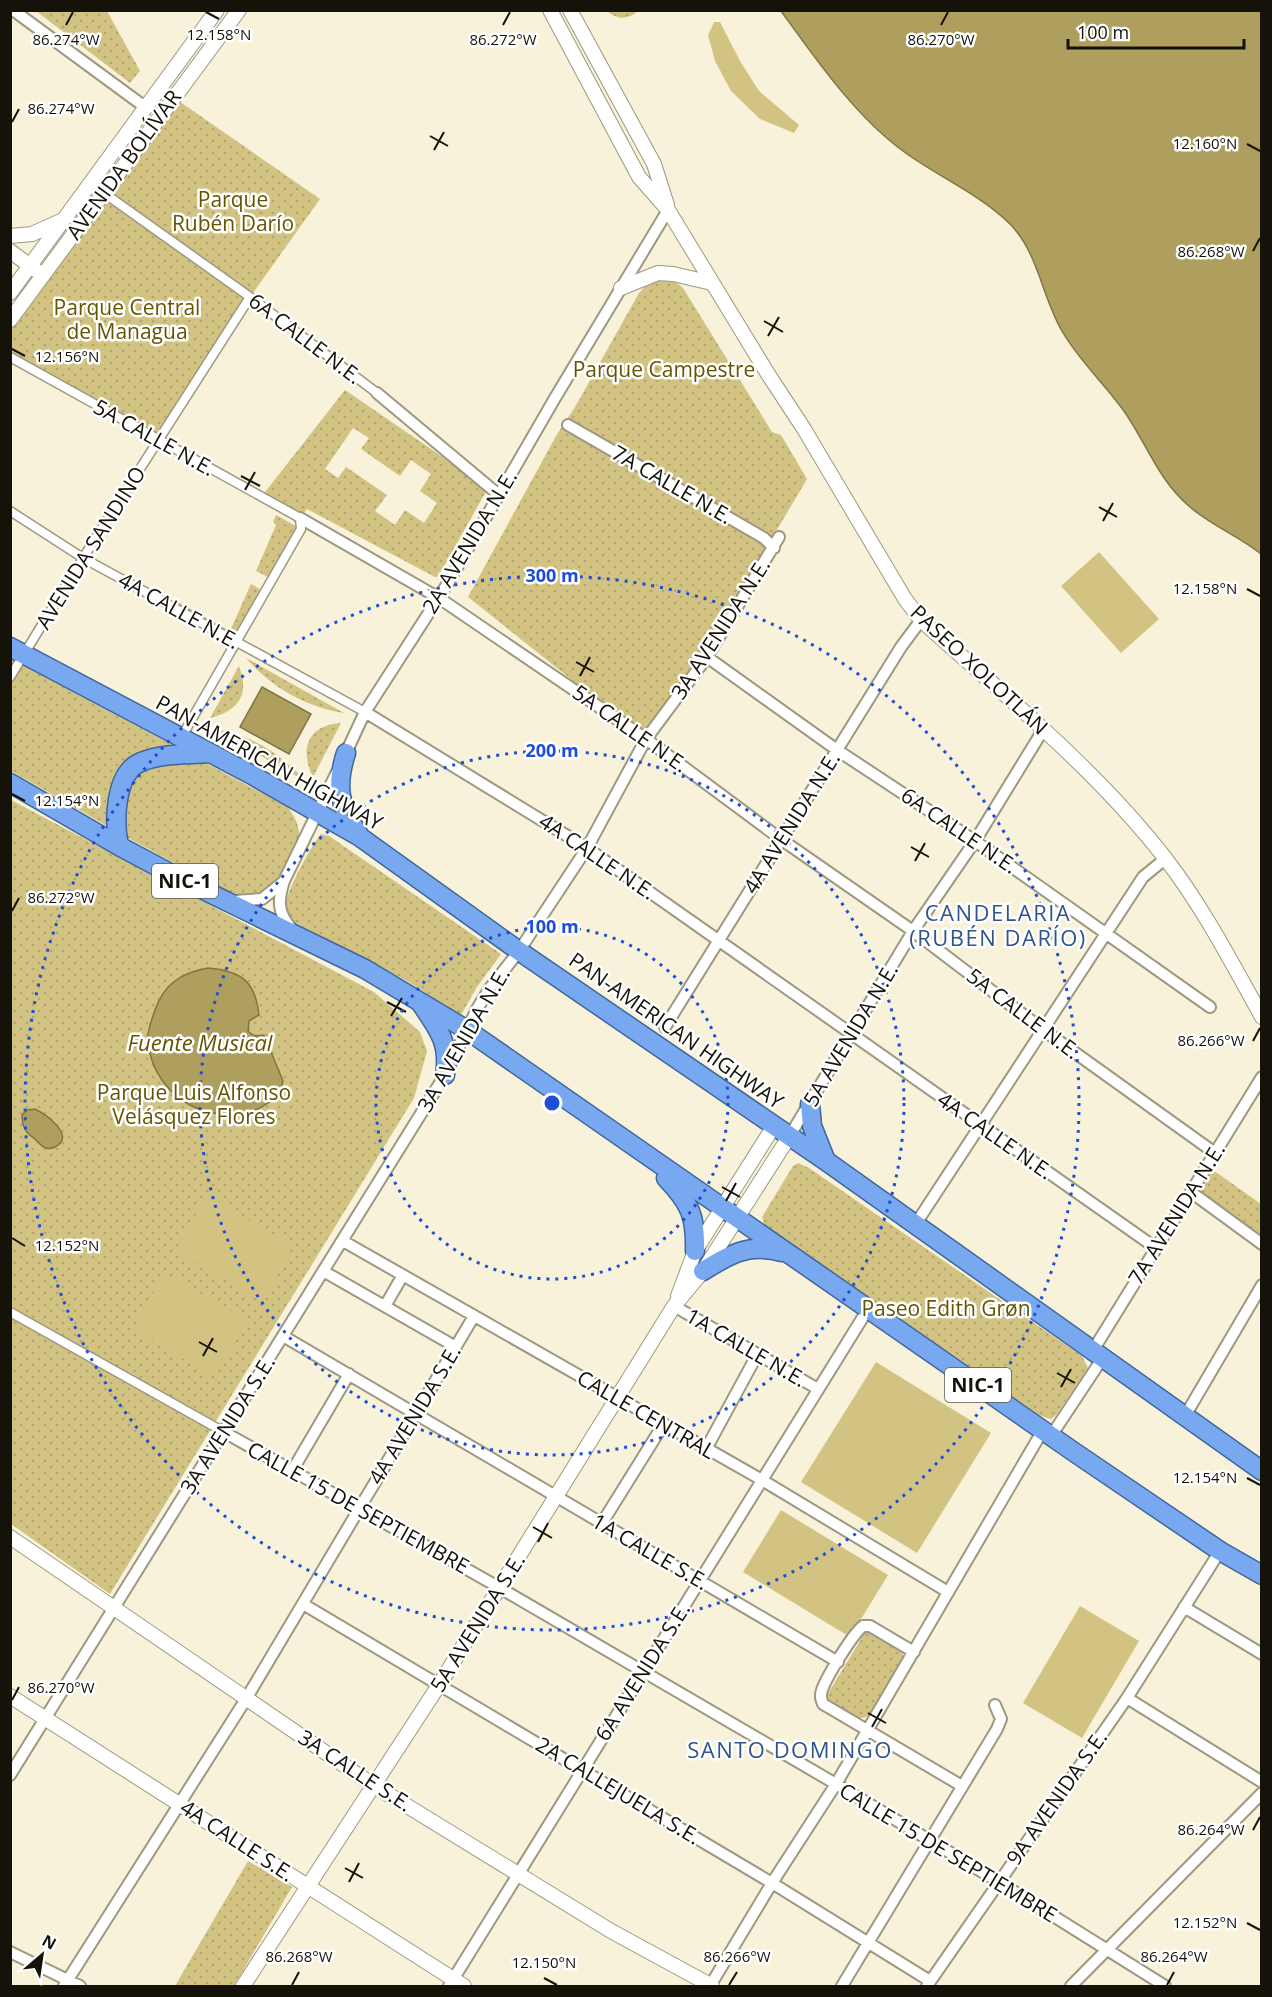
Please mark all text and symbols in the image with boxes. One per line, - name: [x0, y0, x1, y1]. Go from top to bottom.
- scale bar: [1068, 12, 1244, 50]
- text: 100 m: [1077, 20, 1129, 44]
- text: 12.158°N: [187, 24, 251, 44]
- text: 86.274°W: [32, 29, 100, 49]
- text: 86.272°W: [469, 29, 537, 49]
- text: 86.270°W: [907, 29, 975, 49]
- street label: AVENIDA BOLÍVAR: [59, 84, 187, 245]
- text: 86.274°W: [27, 98, 95, 118]
- text: 12.160°N: [1173, 133, 1237, 153]
- park label: Parque Rubén Darío: [172, 185, 294, 237]
- text: 86.268°W: [1177, 241, 1245, 261]
- street label: 6A CALLE N.E.: [243, 286, 368, 390]
- park label: Parque Central de Managua: [54, 293, 200, 345]
- text: 12.156°N: [35, 346, 99, 366]
- park label: Parque Campestre: [573, 355, 755, 383]
- street label: 5A CALLE N.E.: [89, 392, 220, 482]
- street label: 7A CALLE N.E.: [607, 438, 738, 530]
- street label: AVENIDA SANDINO: [29, 461, 152, 634]
- street label: 2A AVENIDA N.E.: [415, 465, 523, 618]
- street label: 3A AVENIDA N.E.: [664, 553, 776, 704]
- text: 300 m: [525, 563, 579, 587]
- street label: 4A CALLE N.E.: [114, 565, 245, 655]
- text: 12.158°N: [1173, 578, 1237, 598]
- street label: PASEO XOLOTLÁN: [905, 598, 1054, 740]
- street label: 5A CALLE N.E.: [567, 678, 694, 778]
- street label: PAN-AMERICAN HIGHWAY: [151, 688, 388, 836]
- text: 200 m: [525, 738, 579, 762]
- street label: 4A AVENIDA N.E.: [736, 746, 846, 899]
- street label: 6A CALLE N.E.: [896, 781, 1023, 879]
- text: 12.154°N: [35, 790, 99, 810]
- street label: 4A CALLE N.E.: [534, 807, 661, 905]
- road number: NIC-1: [152, 864, 218, 898]
- text: 86.272°W: [27, 887, 95, 907]
- district label: CANDELARIA (RUBÉN DARÍO): [909, 897, 1087, 952]
- text: 100 m: [525, 914, 579, 938]
- street label: PAN-AMERICAN HIGHWAY: [564, 945, 789, 1115]
- street label: 5A AVENIDA N.E.: [796, 958, 904, 1111]
- street label: 5A CALLE N.E.: [961, 961, 1086, 1065]
- street label: 3A AVENIDA N.E.: [410, 962, 516, 1117]
- water label: Fuente Musical: [128, 1027, 273, 1057]
- text: 86.266°W: [1177, 1030, 1245, 1050]
- park label: Parque Luis Alfonso Velásquez Flores: [97, 1078, 291, 1130]
- street label: 4A CALLE N.E.: [932, 1085, 1059, 1185]
- centre of rings: [542, 1093, 562, 1113]
- street label: 7A AVENIDA N.E.: [1121, 1137, 1231, 1290]
- text: 12.152°N: [35, 1235, 99, 1255]
- park label: Paseo Edith Grøn: [861, 1294, 1031, 1322]
- street label: 1A CALLE N.E.: [681, 1301, 812, 1393]
- street label: 4A AVENIDA S.E.: [361, 1340, 467, 1489]
- street label: 3A AVENIDA S.E.: [173, 1350, 281, 1499]
- street label: CALLE CENTRAL: [572, 1363, 721, 1465]
- road number: NIC-1: [945, 1368, 1011, 1402]
- street label: CALLE 15 DE SEPTIEMBRE: [243, 1434, 474, 1580]
- text: 12.154°N: [1173, 1467, 1237, 1487]
- street label: 1A CALLE S.E.: [587, 1506, 714, 1596]
- street label: 5A AVENIDA S.E.: [423, 1548, 531, 1697]
- street label: 6A AVENIDA S.E.: [588, 1597, 696, 1746]
- text: 86.270°W: [27, 1677, 95, 1697]
- street label: 3A CALLE S.E.: [293, 1723, 418, 1817]
- street label: 9A AVENIDA S.E.: [999, 1725, 1113, 1870]
- street label: 2A CALLEJUELA S.E.: [531, 1730, 706, 1850]
- district label: SANTO DOMINGO: [687, 1734, 893, 1764]
- street label: CALLE 15 DE SEPTIEMBRE: [834, 1776, 1063, 1928]
- street label: 4A CALLE S.E.: [175, 1793, 300, 1887]
- text: 86.264°W: [1177, 1819, 1245, 1839]
- text: 12.152°N: [1173, 1912, 1237, 1932]
- north arrow: [12, 1925, 72, 1985]
- text: N: [38, 1929, 60, 1955]
- text: 86.268°W: [265, 1946, 333, 1966]
- text: 86.266°W: [703, 1946, 771, 1966]
- text: 86.264°W: [1140, 1946, 1208, 1966]
- text: 12.150°N: [512, 1952, 576, 1972]

